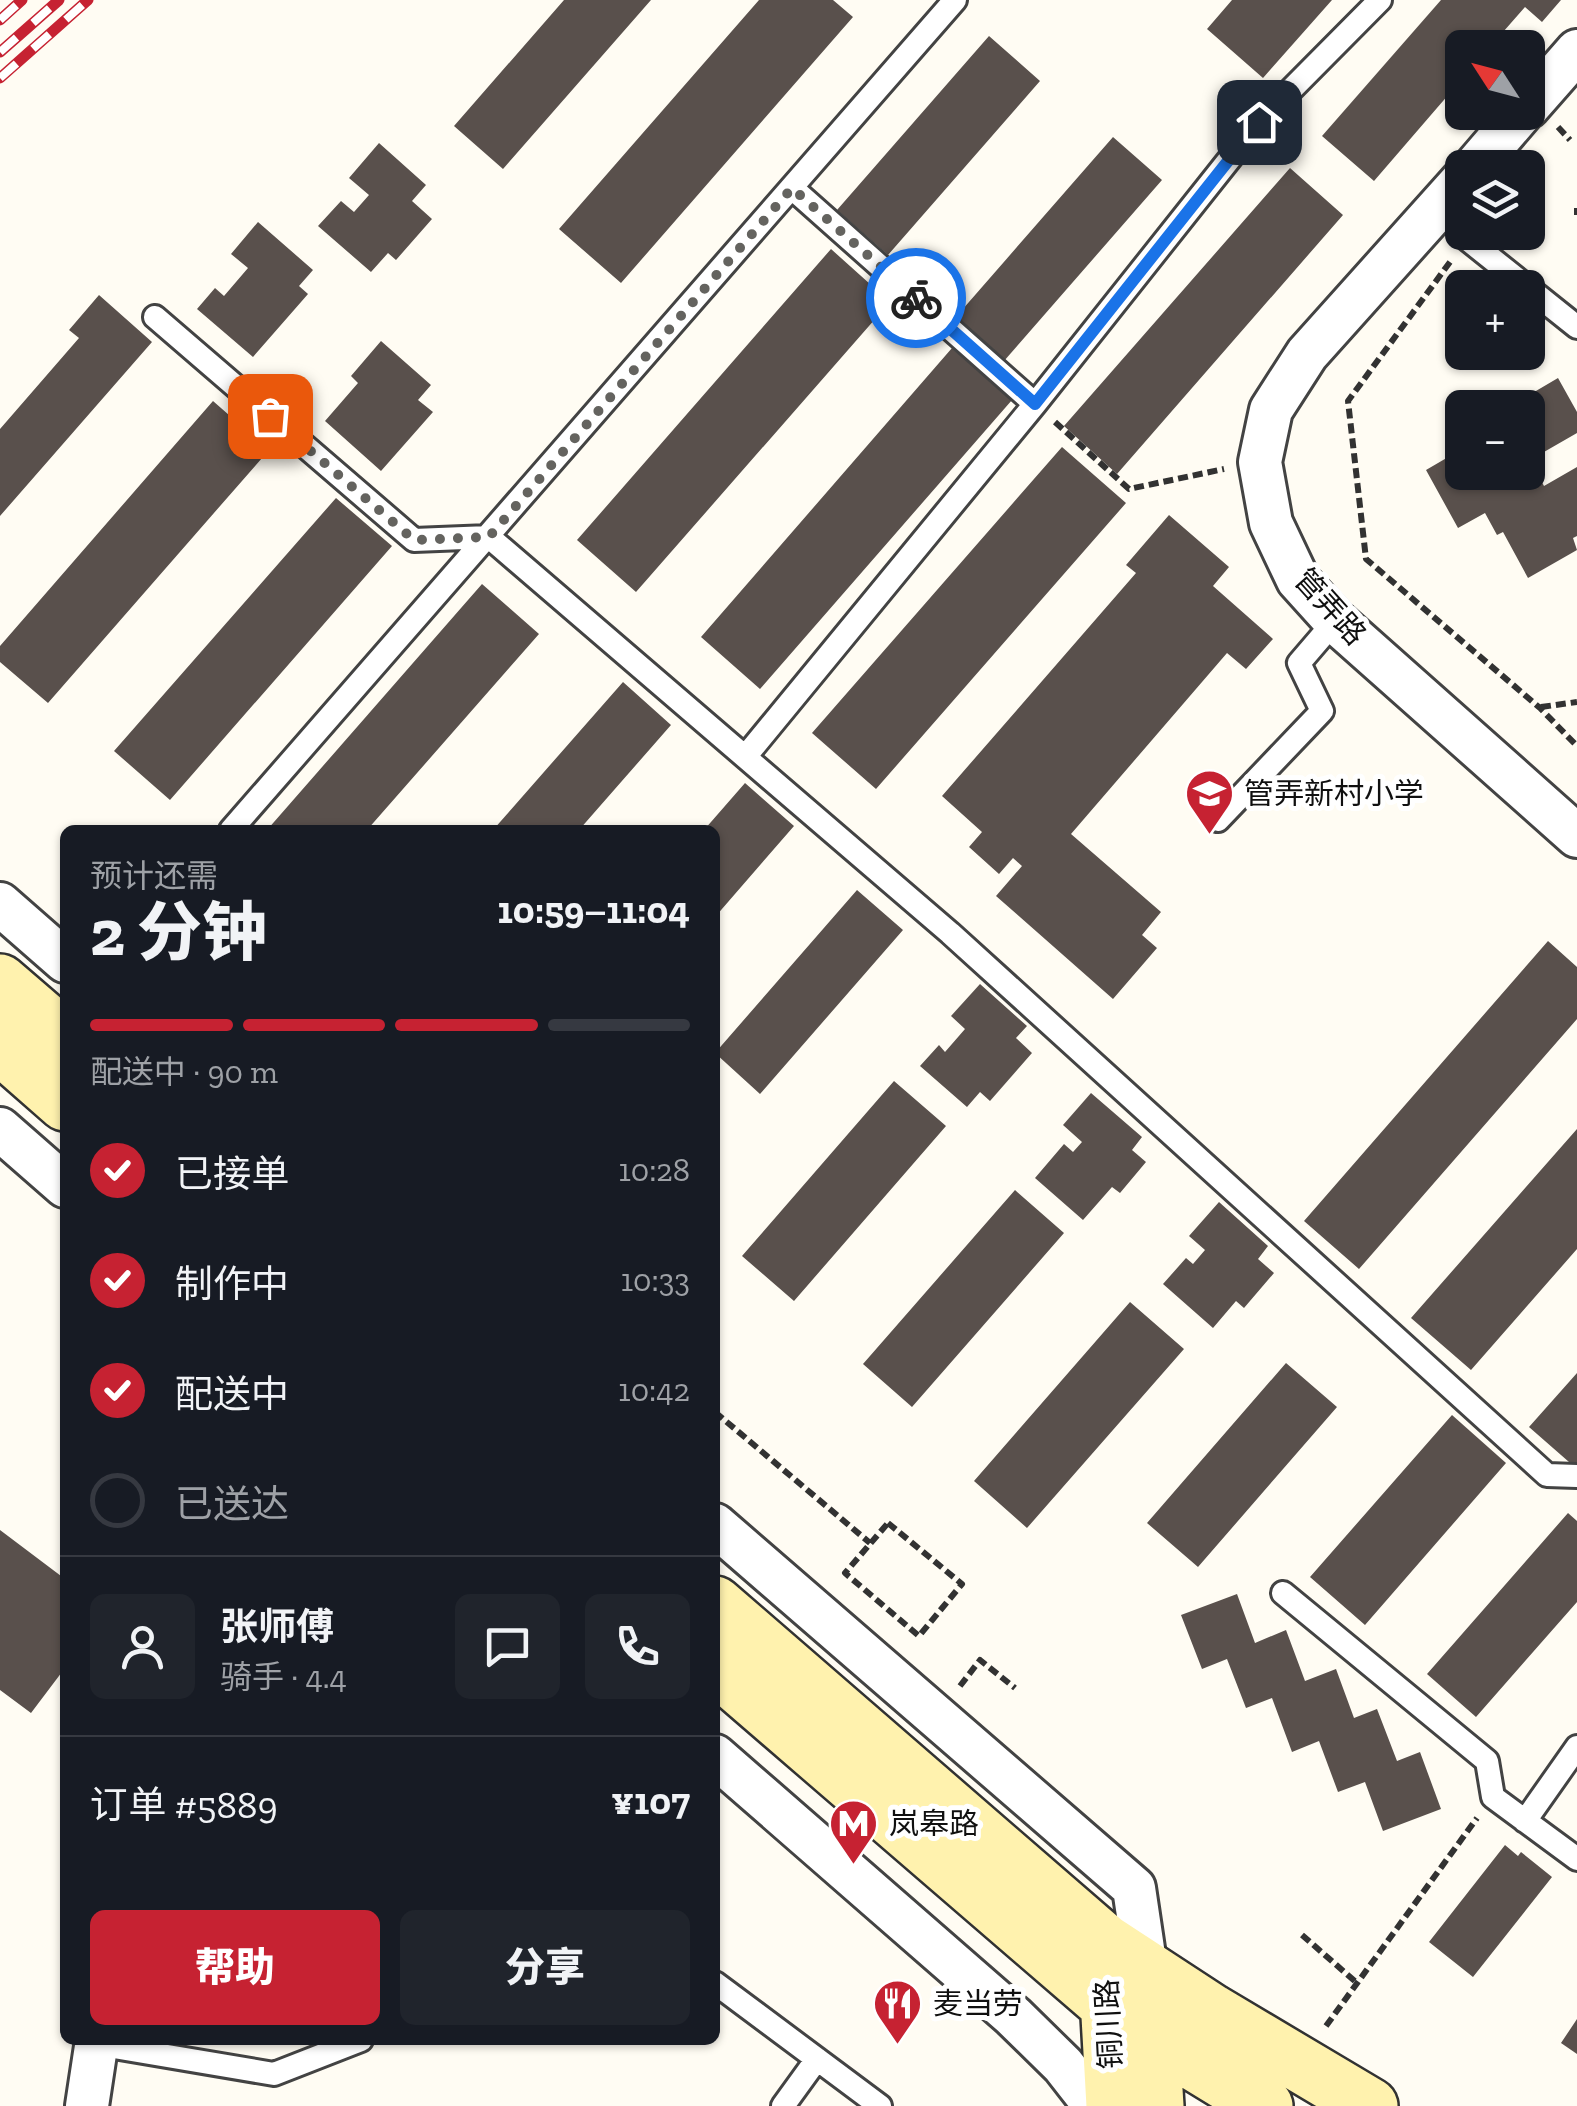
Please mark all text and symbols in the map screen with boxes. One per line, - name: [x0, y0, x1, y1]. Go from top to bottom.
- north arrow: [1445, 30, 1545, 130]
- map controls: [1445, 30, 1545, 490]
- pin: [1217, 80, 1302, 165]
- icon: home: [1232, 95, 1287, 150]
- button: layers: [1445, 150, 1545, 250]
- courier: [866, 248, 966, 348]
- button: +: [1445, 270, 1545, 370]
- icon: bike: [889, 271, 944, 326]
- pin: [228, 374, 313, 459]
- icon: bag: [243, 389, 298, 444]
- button: −: [1445, 390, 1545, 490]
- street label: 管弄路: [1287, 562, 1373, 652]
- school or university icon: 管弄新村小学: [1183, 768, 1235, 836]
- place label: 管弄新村小学: [1244, 776, 1424, 812]
- text: 预计还需: [90, 857, 218, 895]
- text: 10:59–11:04: [497, 887, 690, 933]
- text: 2 分钟: [90, 894, 267, 972]
- text: 配送中 · 90 m: [90, 1053, 278, 1091]
- icon: check: [90, 1143, 145, 1198]
- text: 已接单: [175, 1151, 289, 1197]
- text: 10:28: [618, 1151, 690, 1189]
- icon: check: [90, 1253, 145, 1308]
- text: 制作中: [175, 1261, 289, 1307]
- text: 10:33: [621, 1261, 690, 1299]
- icon: check: [90, 1363, 145, 1418]
- text: 配送中: [175, 1371, 289, 1417]
- text: 10:42: [618, 1371, 690, 1409]
- text: 已送达: [175, 1481, 289, 1527]
- button: person: [90, 1594, 195, 1699]
- button: chat: [455, 1594, 560, 1699]
- button: phone: [585, 1594, 690, 1699]
- text: 张师傅: [220, 1604, 334, 1650]
- text: 骑手 · 4.4: [220, 1658, 347, 1696]
- text: ¥107: [611, 1778, 690, 1824]
- text: 订单 #5889: [90, 1782, 278, 1828]
- metro station icon: 岚皋路: [828, 1798, 880, 1866]
- place label: 岚皋路: [889, 1806, 979, 1842]
- button: 帮助: [90, 1910, 380, 2025]
- button: 分享: [400, 1910, 690, 2025]
- restaurant icon: 麦当劳: [872, 1978, 924, 2046]
- street label: 铜川路: [1089, 1978, 1129, 2070]
- place label: 麦当劳: [933, 1986, 1023, 2022]

